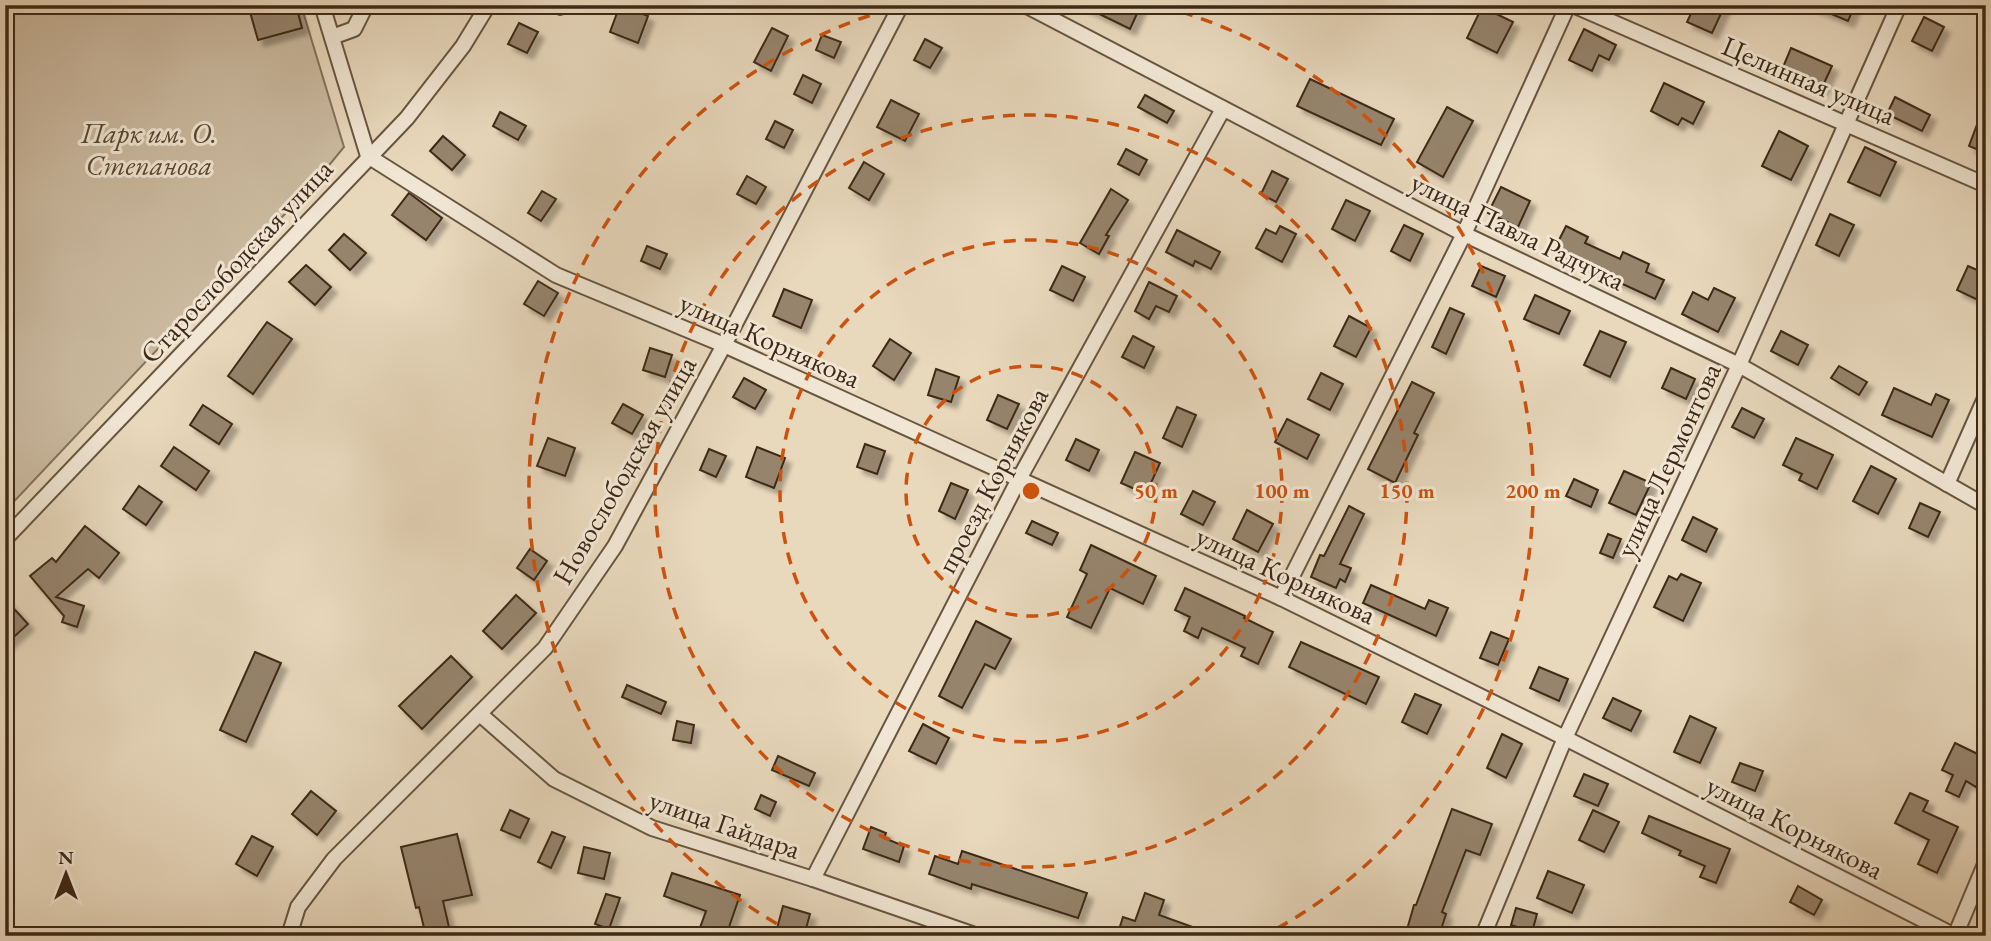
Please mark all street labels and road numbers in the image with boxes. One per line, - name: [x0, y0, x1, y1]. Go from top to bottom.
- street label: Целинная улица: [1717, 27, 1902, 133]
- street label: Старослободская улица: [132, 151, 341, 371]
- street label: улица Павла Радчука: [1405, 164, 1632, 299]
- street label: улица Корнякова: [674, 284, 867, 396]
- street label: Новослободская улица: [544, 349, 705, 591]
- street label: улица Лермонтова: [1607, 356, 1729, 563]
- street label: проезд Корнякова: [928, 380, 1056, 579]
- street label: улица Корнякова: [1190, 518, 1382, 633]
- street label: улица Корнякова: [1700, 767, 1890, 887]
- street label: улица Гайдара: [645, 781, 806, 867]

